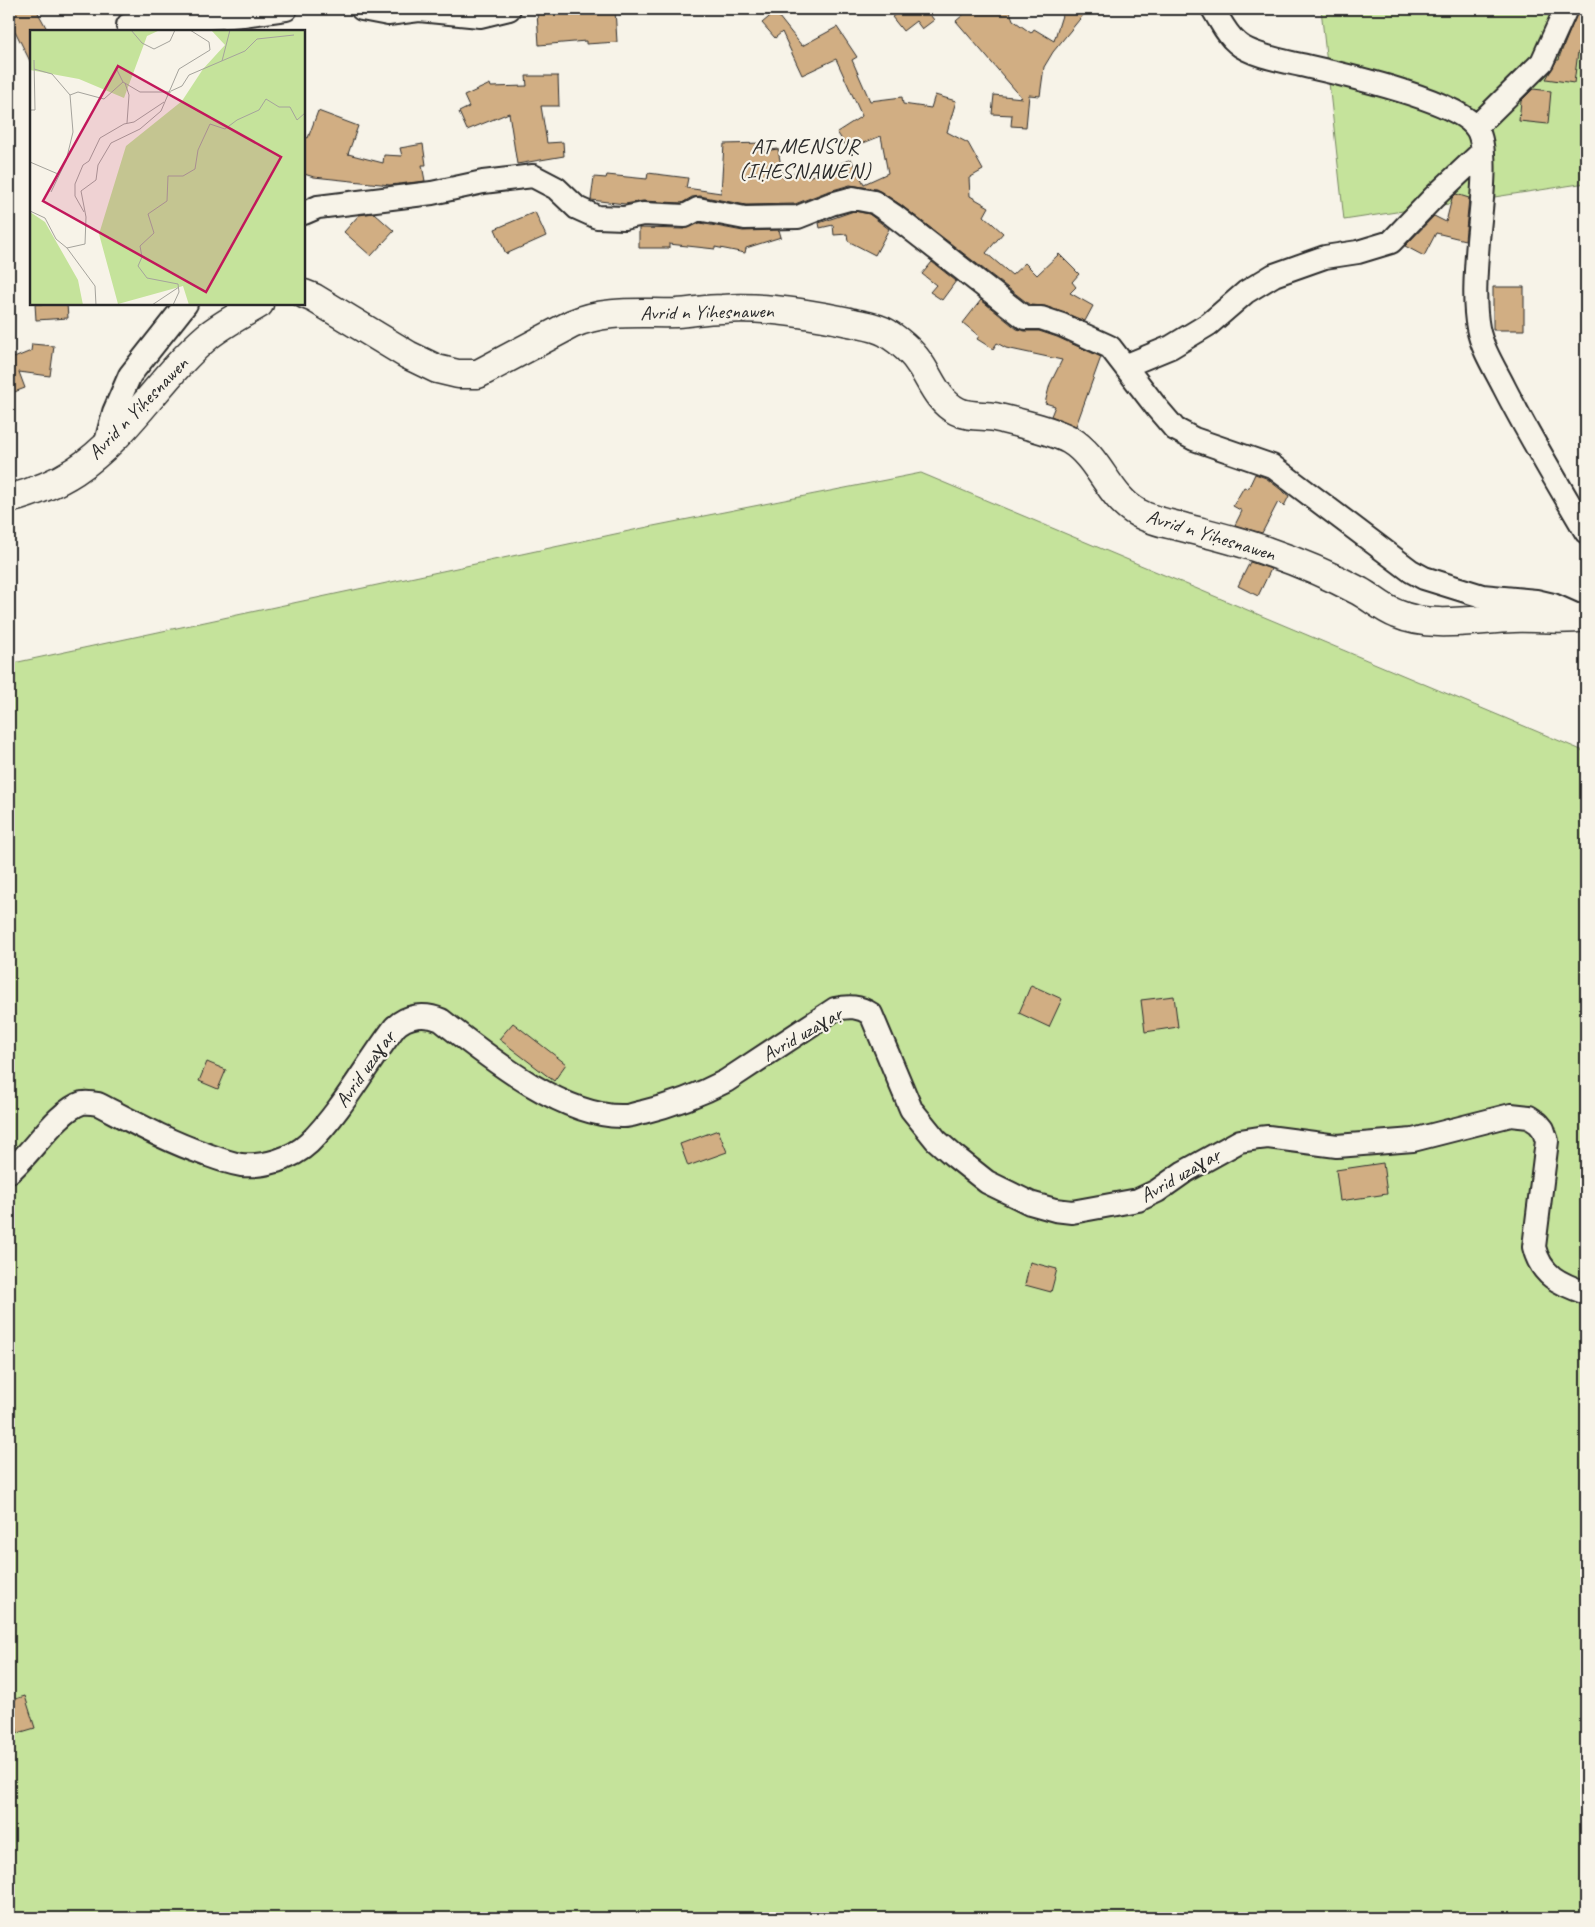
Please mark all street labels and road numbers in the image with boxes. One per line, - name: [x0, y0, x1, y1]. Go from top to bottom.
- street label: Avrid n Yiḥesnawen: [640, 298, 775, 326]
- street label: Avrid n Yiḥesnawen: [83, 351, 194, 465]
- street label: Avrid n Yiḥesnawen: [1144, 504, 1279, 567]
- street label: Avrid uzaɣaṛ: [758, 1000, 848, 1067]
- street label: Avrid uzaɣaṛ: [330, 1024, 402, 1112]
- street label: Avrid uzaɣaṛ: [1136, 1141, 1226, 1208]

